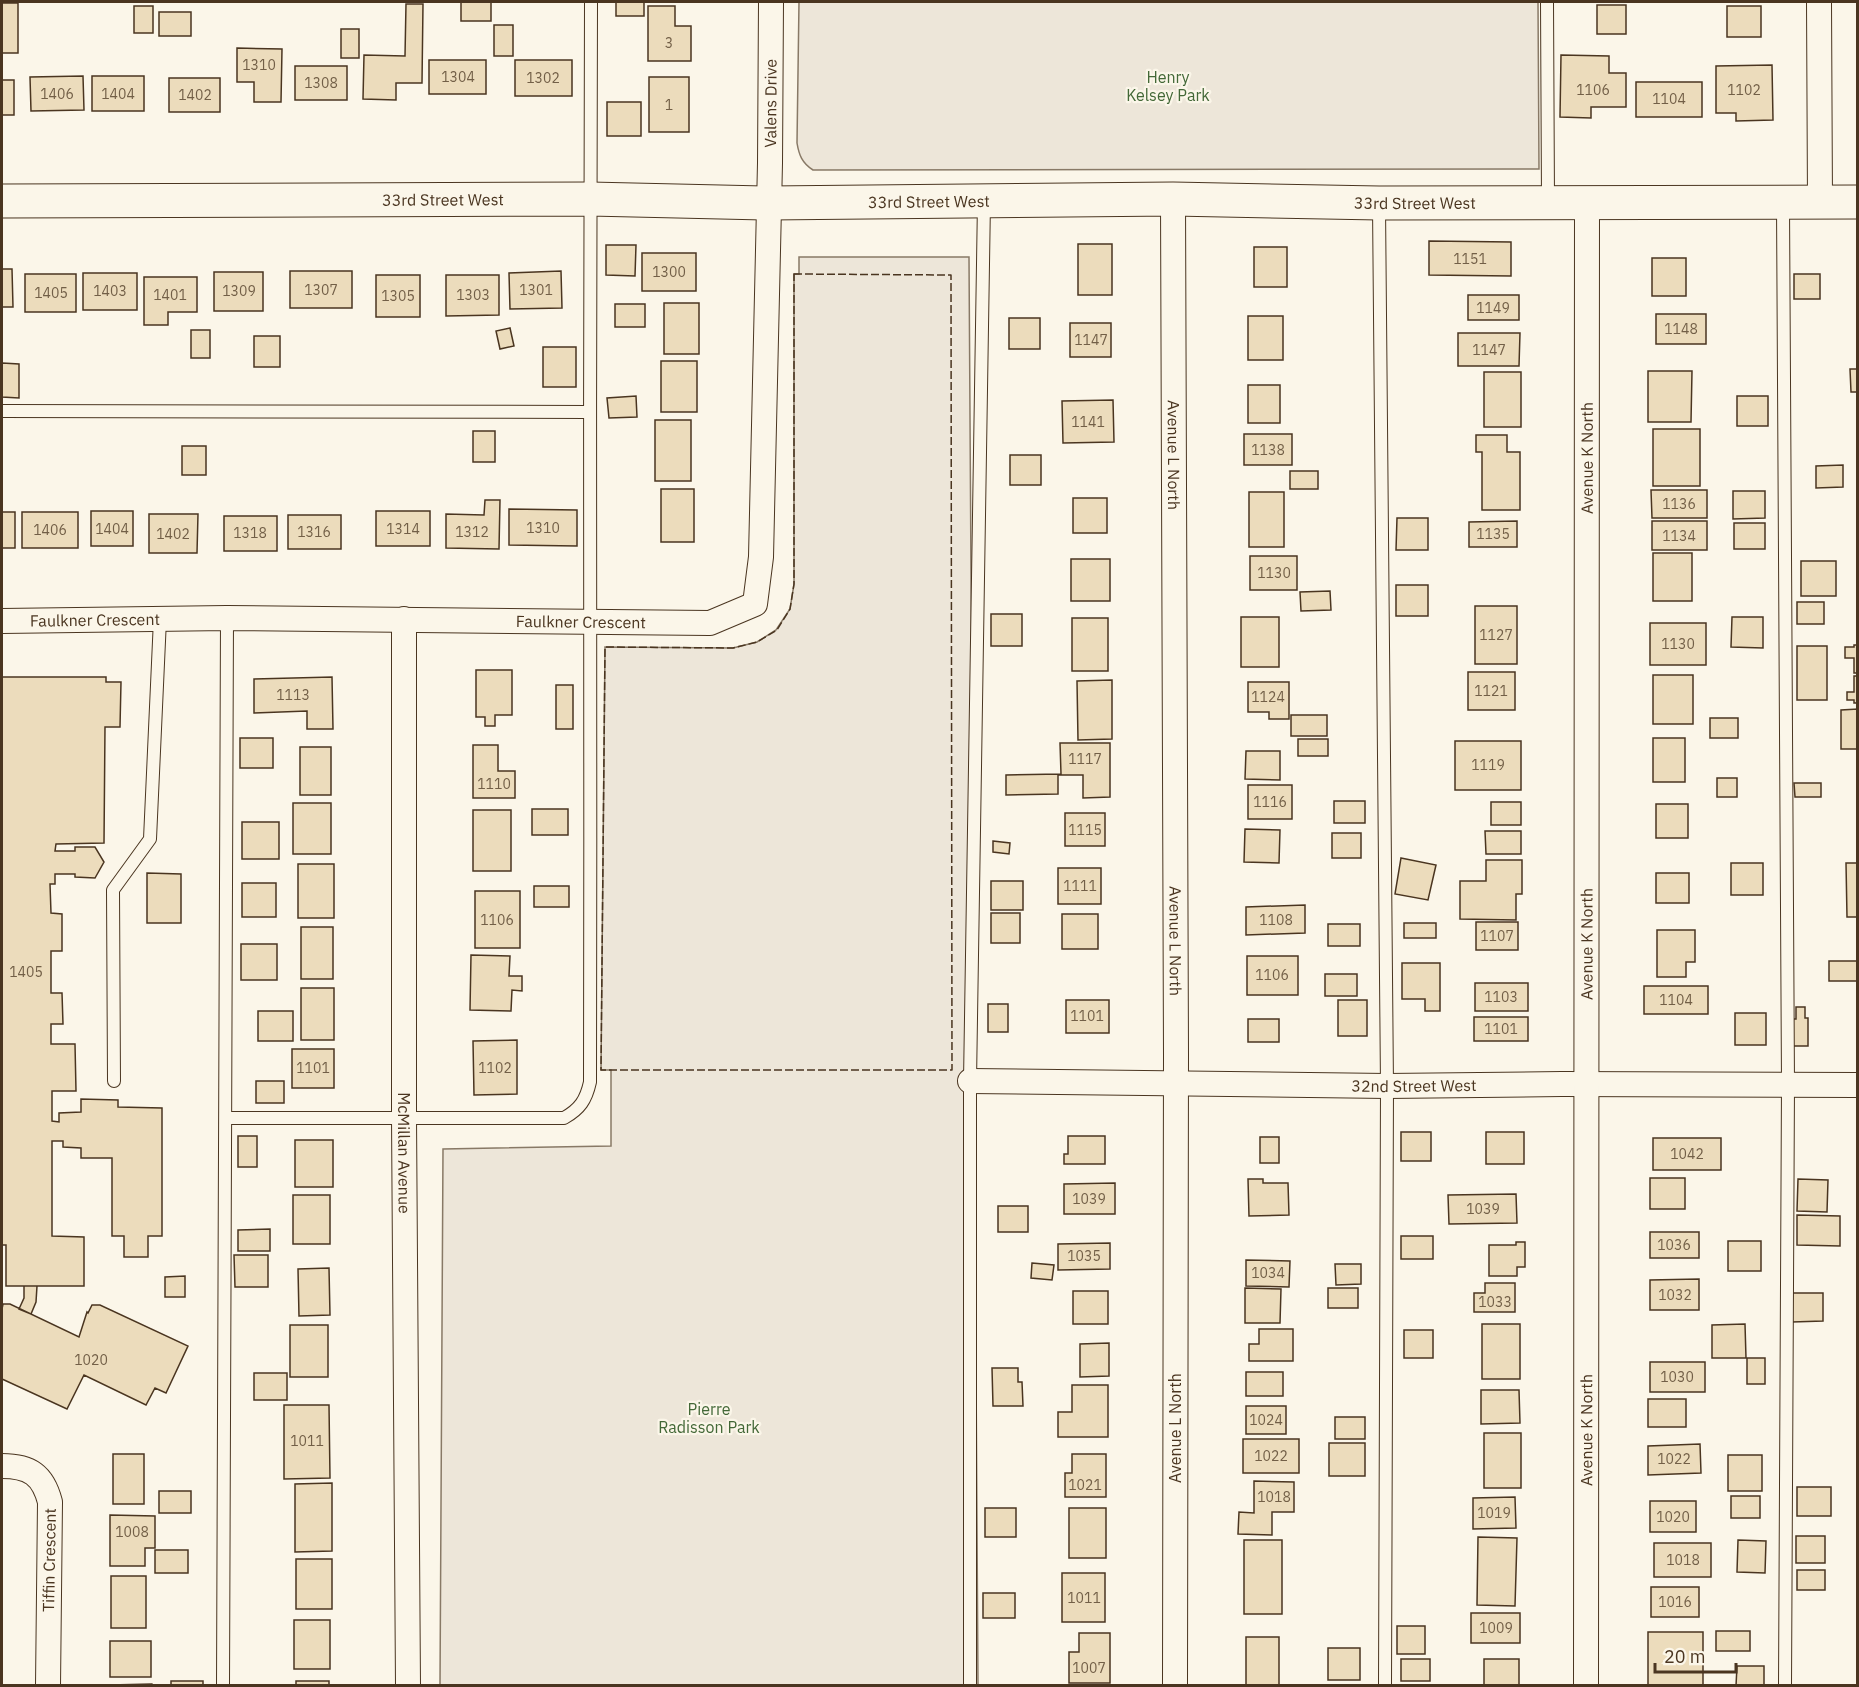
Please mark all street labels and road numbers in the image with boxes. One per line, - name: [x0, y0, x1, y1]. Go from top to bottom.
- street label: Valens Drive: [760, 59, 781, 148]
- street label: 33rd Street West: [382, 189, 504, 210]
- street label: 33rd Street West: [868, 191, 990, 212]
- street label: 33rd Street West: [1354, 193, 1476, 213]
- street label: Avenue L North: [1164, 400, 1184, 510]
- street label: Avenue K North: [1577, 402, 1597, 514]
- street label: Faulkner Crescent: [30, 609, 160, 631]
- street label: Faulkner Crescent: [516, 611, 646, 632]
- street label: Avenue L North: [1165, 886, 1186, 996]
- street label: Avenue K North: [1576, 888, 1597, 1000]
- street label: 32nd Street West: [1351, 1075, 1477, 1096]
- street label: McMillan Avenue: [394, 1092, 415, 1214]
- street label: Avenue L North: [1165, 1373, 1185, 1483]
- street label: Avenue K North: [1576, 1374, 1596, 1486]
- street label: Tiffin Crescent: [38, 1508, 60, 1612]

